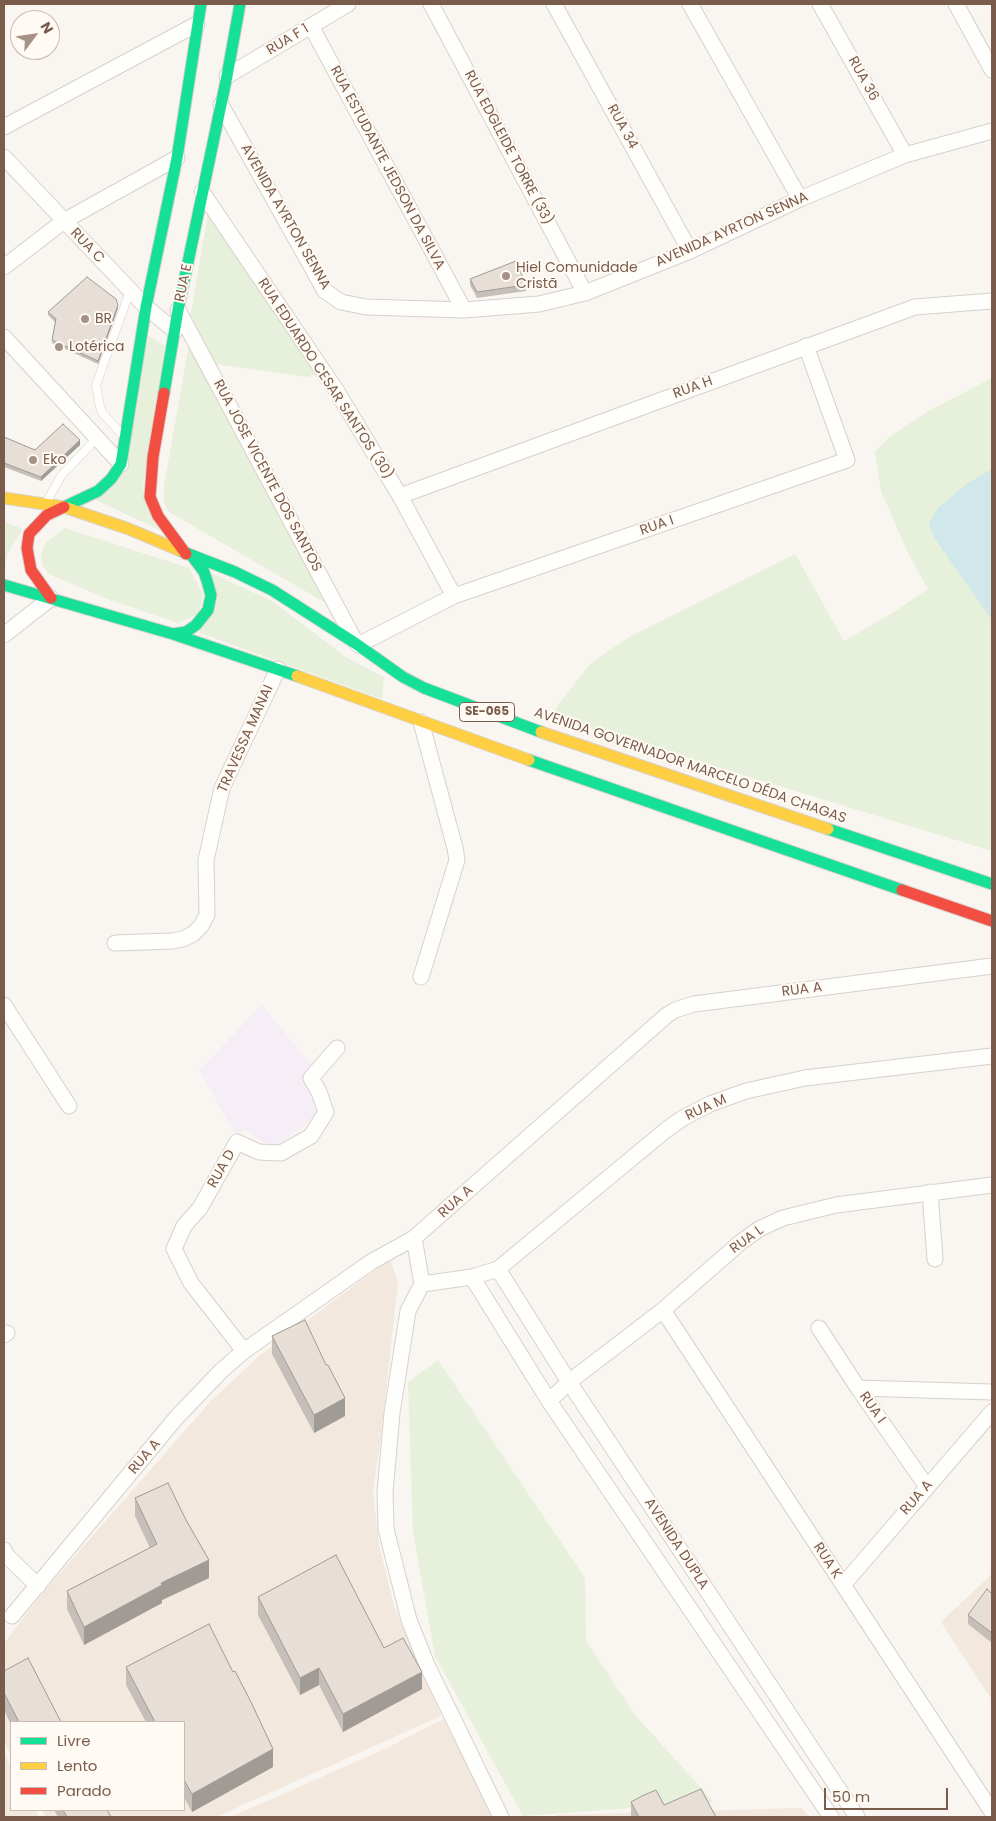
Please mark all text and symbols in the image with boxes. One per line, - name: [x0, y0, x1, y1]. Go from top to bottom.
- north arrow: [10, 10, 60, 60]
- text: N: [36, 18, 58, 37]
- street label: RUA F 1: [264, 21, 312, 59]
- street label: RUA 36: [844, 54, 882, 104]
- street label: RUA ESTUDANTE JEDSON DA SILVA: [326, 63, 448, 273]
- street label: RUA EDGLEIDE TORRE (33): [460, 68, 556, 228]
- street label: RUA 34: [603, 102, 641, 152]
- street label: AVENIDA AYRTON SENNA: [236, 141, 334, 293]
- street label: AVENIDA AYRTON SENNA: [653, 189, 811, 271]
- street label: RUA C: [66, 225, 108, 267]
- place label: Hiel Comunidade Cristã: [516, 260, 638, 292]
- street label: RUA E: [172, 263, 196, 303]
- marker: Hiel Comunidade Cristã: [500, 270, 512, 282]
- street label: RUA EDUARDO CESAR SANTOS (30): [254, 275, 396, 483]
- place label: BR: [95, 311, 112, 327]
- marker: BR: [79, 313, 91, 325]
- place label: Lotérica: [69, 339, 124, 355]
- marker: Lotérica: [53, 341, 65, 353]
- street label: RUA H: [671, 373, 715, 403]
- street label: RUA JOSE VICENTE DOS SANTOS: [209, 377, 325, 575]
- place label: Eko: [43, 452, 66, 468]
- marker: Eko: [27, 454, 39, 466]
- street label: RUA I: [638, 512, 676, 540]
- street label: TRAVESSA MANAI: [215, 683, 277, 795]
- road number: SE-065: [460, 702, 514, 722]
- street label: AVENIDA GOVERNADOR MARCELO DÉDA CHAGAS: [532, 704, 848, 828]
- street label: RUA A: [781, 979, 823, 1001]
- street label: RUA M: [683, 1091, 729, 1125]
- street label: RUA D: [205, 1147, 239, 1191]
- street label: RUA A: [435, 1182, 477, 1222]
- street label: RUA L: [727, 1222, 767, 1258]
- street label: RUA I: [855, 1389, 889, 1427]
- street label: RUA A: [126, 1436, 164, 1478]
- street label: RUA A: [897, 1477, 937, 1519]
- street label: AVENIDA DUPLA: [640, 1495, 712, 1593]
- street label: RUA K: [809, 1540, 845, 1582]
- legend: [10, 1721, 185, 1811]
- text: Livre: [57, 1730, 90, 1751]
- text: Lento: [57, 1755, 97, 1776]
- scale bar: [826, 1778, 950, 1810]
- text: Parado: [57, 1780, 111, 1801]
- text: 50 m: [832, 1786, 870, 1807]

